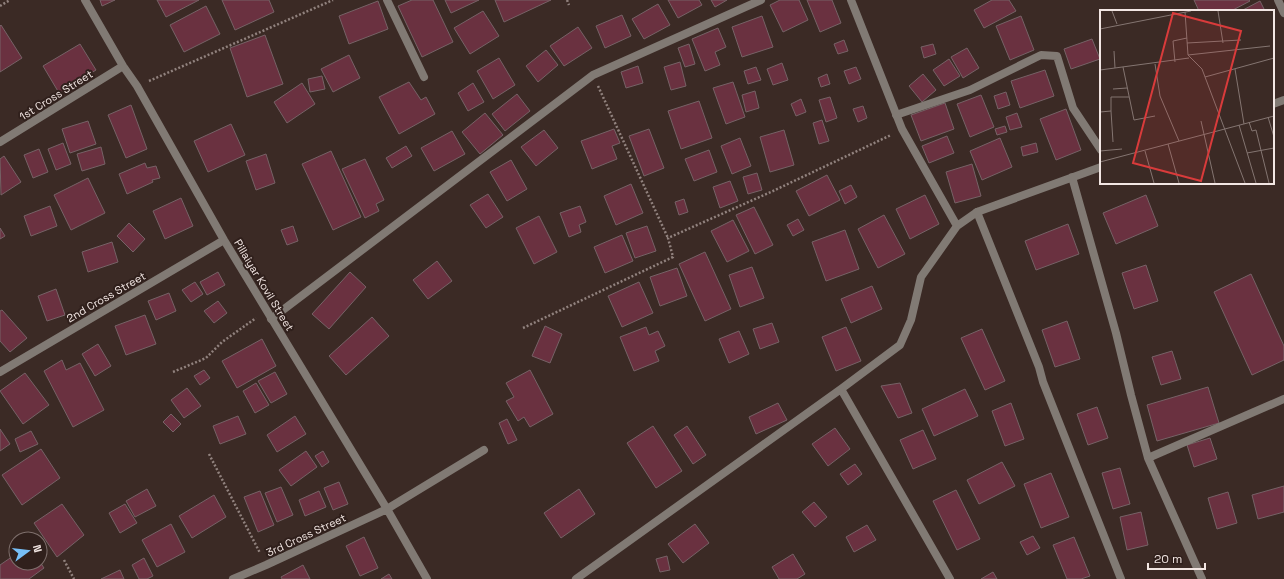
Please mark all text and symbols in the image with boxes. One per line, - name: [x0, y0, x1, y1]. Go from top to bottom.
- inset map: [1100, 10, 1274, 184]
- street label: 1st Cross Street: [17, 67, 95, 123]
- street label: Pillaiyar Kovil Street: [231, 237, 297, 333]
- street label: 2nd Cross Street: [64, 269, 148, 325]
- street label: 3rd Cross Street: [264, 510, 348, 560]
- north arrow: [8, 531, 48, 571]
- text: N: [30, 543, 45, 554]
- scale bar: [1148, 545, 1205, 571]
- text: 20 m: [1154, 551, 1182, 567]

